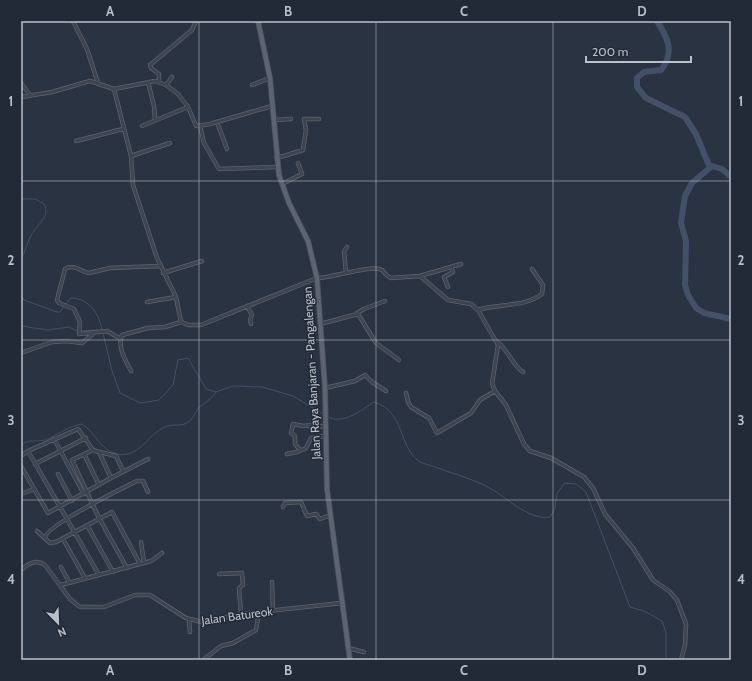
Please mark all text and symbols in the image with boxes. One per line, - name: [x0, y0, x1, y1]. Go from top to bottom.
- text: A: [106, 3, 115, 19]
- text: B: [284, 3, 292, 19]
- text: C: [460, 3, 468, 19]
- text: D: [637, 3, 647, 19]
- scale bar: [586, 38, 691, 64]
- text: 200 m: [592, 44, 628, 59]
- text: 1: [9, 93, 13, 109]
- text: 1: [739, 93, 743, 109]
- text: 2: [8, 252, 15, 268]
- text: 2: [738, 252, 745, 268]
- street label: Jalan Raya Banjaran - Pangalengan: [299, 286, 324, 461]
- text: 3: [7, 412, 15, 428]
- text: 3: [737, 412, 745, 428]
- text: 4: [7, 571, 15, 587]
- text: 4: [737, 571, 745, 587]
- north arrow: [38, 603, 78, 643]
- street label: Jalan Batureok: [199, 603, 274, 628]
- text: N: [56, 624, 68, 640]
- text: A: [106, 662, 115, 678]
- text: B: [284, 662, 292, 678]
- text: C: [460, 662, 468, 678]
- text: D: [637, 662, 647, 678]

